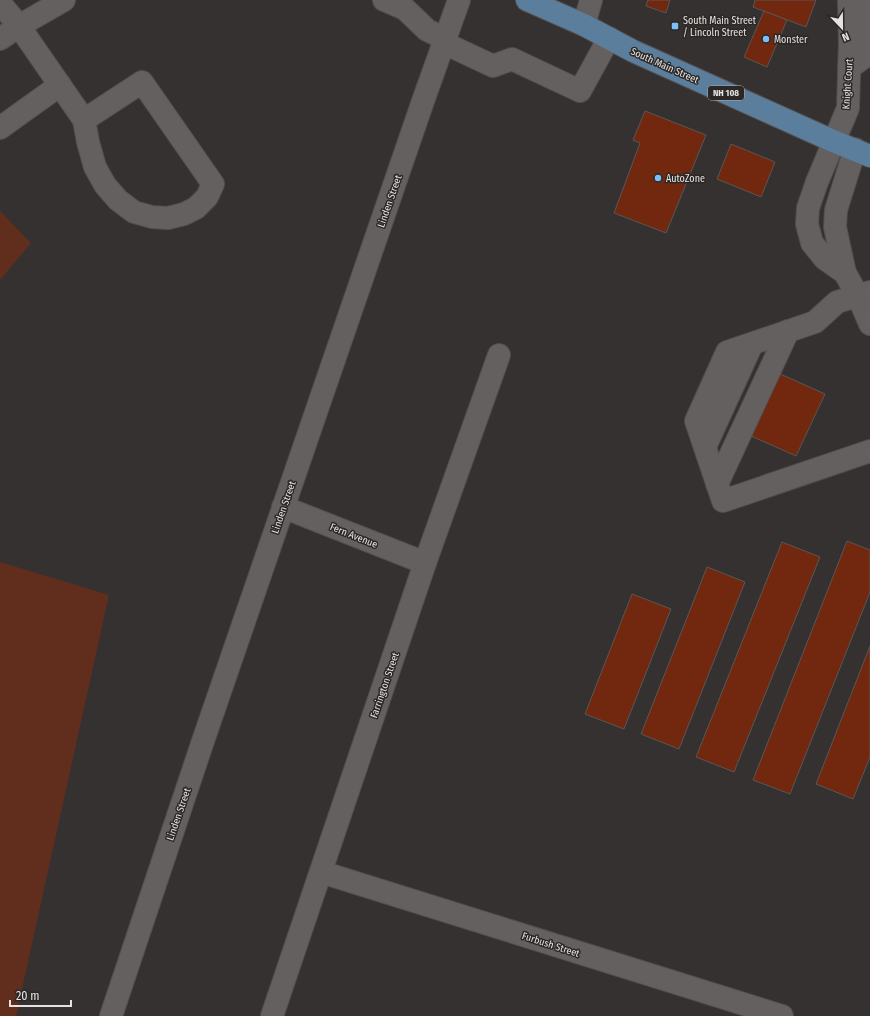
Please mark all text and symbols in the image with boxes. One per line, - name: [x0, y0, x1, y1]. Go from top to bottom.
- north arrow: [822, 8, 862, 48]
- place label: South Main Street / Lincoln Street: [683, 15, 757, 39]
- marker: South Main Street / Lincoln Street: [670, 21, 680, 31]
- text: N: [840, 30, 851, 44]
- marker: Monster: [761, 34, 771, 44]
- place label: Monster: [774, 34, 808, 46]
- street label: South Main Street: [629, 46, 701, 87]
- street label: Knight Court: [840, 58, 856, 110]
- road number: NH 108: [708, 86, 744, 100]
- street label: Linden Street: [375, 173, 405, 229]
- marker: AutoZone: [653, 173, 663, 183]
- place label: AutoZone: [666, 173, 705, 185]
- street label: Linden Street: [269, 479, 299, 535]
- street label: Fern Avenue: [328, 521, 379, 551]
- street label: Farrington Street: [368, 650, 402, 720]
- street label: Linden Street: [164, 786, 194, 842]
- street label: Furbush Street: [520, 930, 582, 960]
- scale bar: [10, 982, 71, 1008]
- text: 20 m: [16, 989, 40, 1003]

